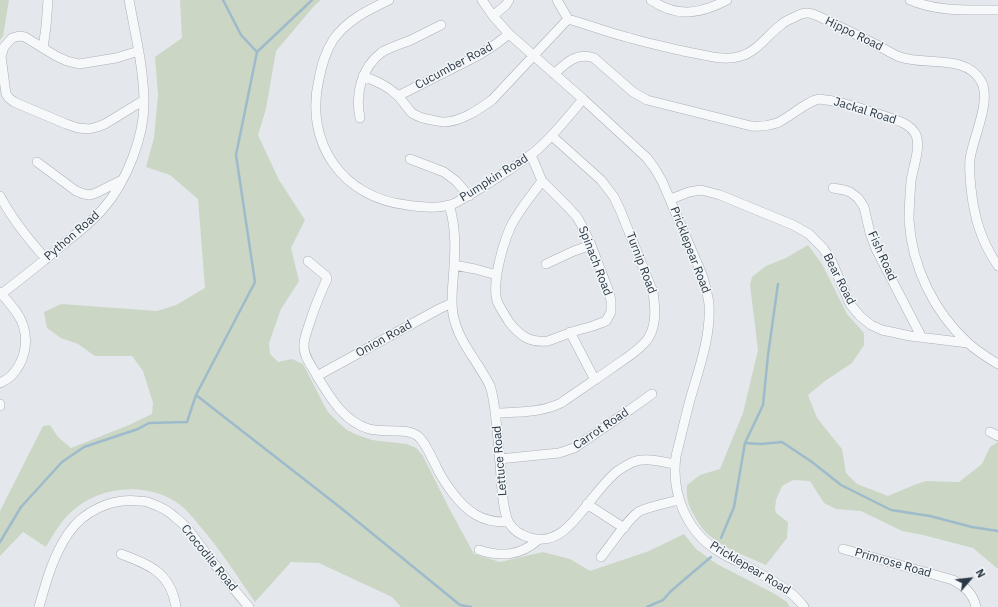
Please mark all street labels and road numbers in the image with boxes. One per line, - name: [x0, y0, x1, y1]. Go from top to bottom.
- street label: Hippo Road: [823, 14, 885, 54]
- street label: Cucumber Road: [413, 39, 495, 93]
- street label: Jackal Road: [832, 95, 898, 127]
- street label: Pumpkin Road: [457, 151, 531, 205]
- street label: Pricklepear Road: [667, 205, 713, 295]
- street label: Python Road: [42, 208, 102, 264]
- street label: Spinach Road: [575, 224, 615, 298]
- street label: Fish Road: [865, 229, 899, 283]
- street label: Turnip Road: [623, 230, 659, 296]
- street label: Bear Road: [820, 251, 858, 307]
- street label: Onion Road: [353, 318, 415, 360]
- street label: Carrot Road: [570, 405, 632, 453]
- street label: Lettuce Road: [490, 425, 510, 497]
- street label: Crocodile Road: [178, 522, 240, 594]
- street label: Pricklepear Road: [707, 538, 793, 598]
- street label: Primrose Road: [853, 545, 933, 581]

